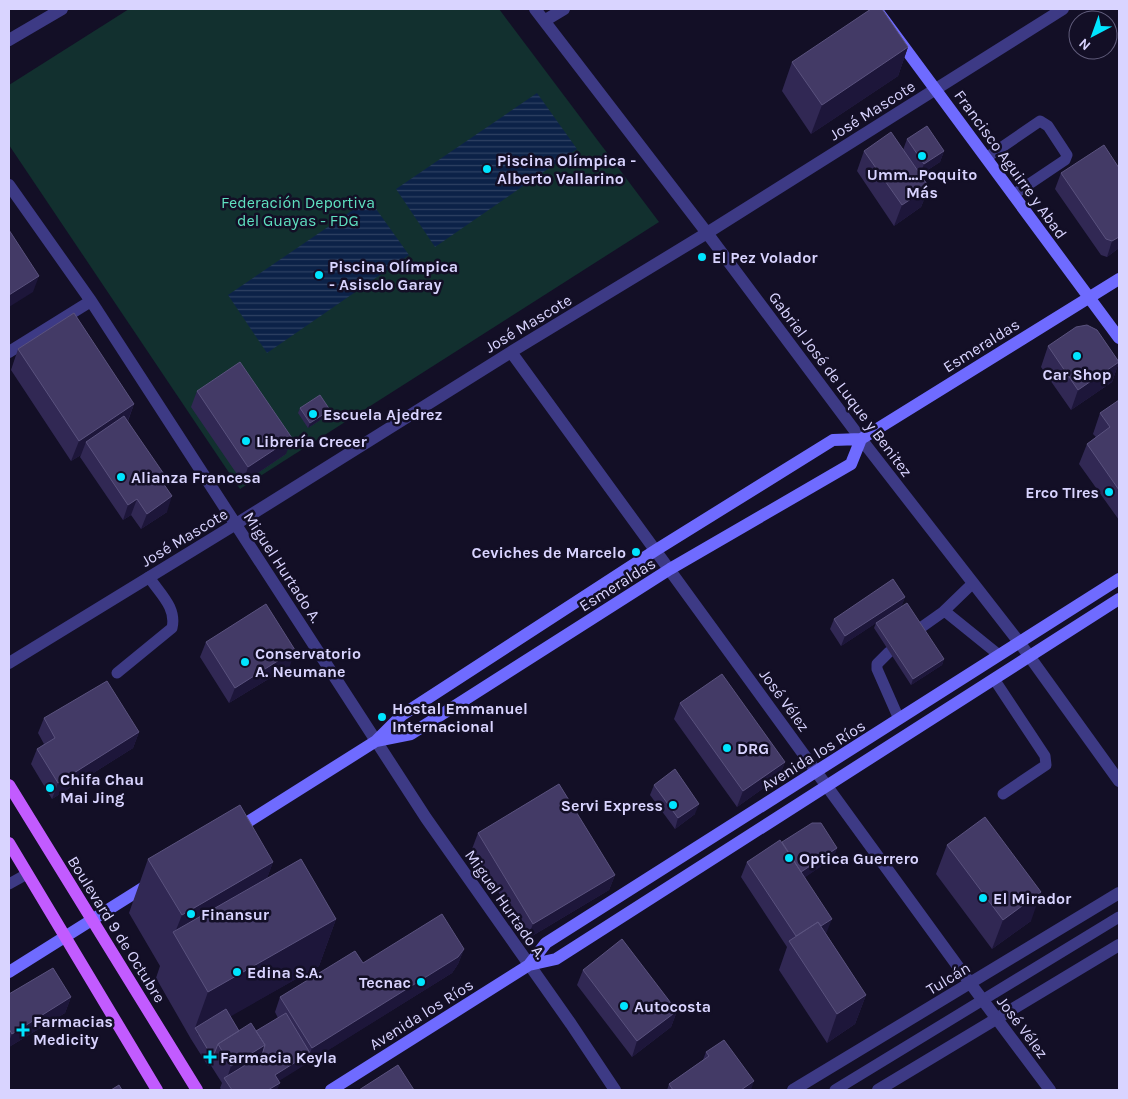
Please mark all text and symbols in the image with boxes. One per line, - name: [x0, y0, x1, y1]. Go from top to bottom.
- north arrow: [1068, 10, 1118, 60]
- text: N: [1075, 35, 1094, 54]
- street label: José Mascote: [826, 77, 919, 144]
- street label: Francisco Aguirre y Abad: [950, 86, 1071, 242]
- marker: Umm...Poquito Más: [916, 150, 928, 162]
- place label: Piscina Olímpica - Alberto Vallarino: [497, 151, 636, 188]
- marker: Piscina Olímpica - Alberto Vallarino: [481, 163, 493, 175]
- place label: Umm...Poquito Más: [867, 165, 977, 202]
- park label: Federación Deportiva del Guayas - FDG: [221, 193, 375, 230]
- place label: El Pez Volador: [712, 248, 818, 267]
- marker: El Pez Volador: [696, 251, 708, 263]
- place label: Piscina Olímpica - Asisclo Garay: [329, 257, 458, 294]
- marker: Piscina Olímpica - Asisclo Garay: [313, 269, 325, 281]
- street label: Gabriel José de Luque y Benitez: [765, 288, 916, 481]
- street label: José Mascote: [482, 290, 575, 357]
- street label: Esmeraldas: [940, 314, 1023, 376]
- marker: Car Shop: [1071, 350, 1083, 362]
- place label: Car Shop: [1043, 365, 1112, 384]
- place label: Escuela Ajedrez: [323, 405, 443, 424]
- marker: Escuela Ajedrez: [307, 408, 319, 420]
- place label: Librería Crecer: [256, 432, 368, 451]
- marker: Librería Crecer: [240, 435, 252, 447]
- place label: Alianza Francesa: [131, 468, 261, 487]
- marker: Alianza Francesa: [115, 471, 127, 483]
- place label: Erco TIres: [1025, 483, 1099, 502]
- marker: Erco TIres: [1103, 486, 1115, 498]
- street label: José Mascote: [138, 504, 231, 571]
- street label: Miguel Hurtado A.: [240, 508, 326, 626]
- place label: Ceviches de Marcelo: [472, 543, 626, 562]
- marker: Ceviches de Marcelo: [630, 546, 642, 558]
- street label: Esmeraldas: [576, 553, 659, 615]
- place label: Conservatorio A. Neumane: [255, 644, 361, 681]
- marker: Conservatorio A. Neumane: [239, 656, 251, 668]
- street label: José Vélez: [756, 665, 814, 735]
- place label: Hostal Emmanuel Internacional: [392, 699, 528, 736]
- marker: Hostal Emmanuel Internacional: [376, 711, 388, 723]
- street label: Avenida los Ríos: [758, 716, 869, 795]
- place label: DRG: [737, 739, 769, 758]
- marker: DRG: [721, 742, 733, 754]
- place label: Chifa Chau Mai Jing: [60, 770, 144, 807]
- marker: Chifa Chau Mai Jing: [44, 782, 56, 794]
- place label: Servi Express: [561, 796, 663, 815]
- marker: Servi Express: [667, 799, 679, 811]
- street label: Miguel Hurtado A.: [461, 846, 550, 963]
- place label: Optica Guerrero: [799, 849, 919, 868]
- street label: Boulevard 9 de Octubre: [64, 852, 169, 1006]
- marker: Optica Guerrero: [783, 852, 795, 864]
- place label: El Mirador: [993, 889, 1072, 908]
- marker: El Mirador: [977, 892, 989, 904]
- place label: Finansur: [201, 905, 270, 924]
- marker: Finansur: [185, 908, 197, 920]
- street label: Tulcán: [923, 958, 974, 999]
- place label: Edina S.A.: [247, 963, 322, 982]
- marker: Edina S.A.: [231, 966, 243, 978]
- place label: Tecnac: [359, 973, 411, 992]
- street label: Avenida los Ríos: [366, 975, 477, 1054]
- marker: Tecnac: [415, 976, 427, 988]
- street label: José Vélez: [993, 993, 1052, 1062]
- place label: Autocosta: [634, 997, 711, 1016]
- marker: Autocosta: [618, 1000, 630, 1012]
- place label: Farmacias Medicity: [33, 1012, 113, 1049]
- marker: Farmacias Medicity: [17, 1024, 29, 1036]
- place label: Farmacia Keyla: [220, 1048, 337, 1067]
- marker: Farmacia Keyla: [204, 1051, 216, 1063]

